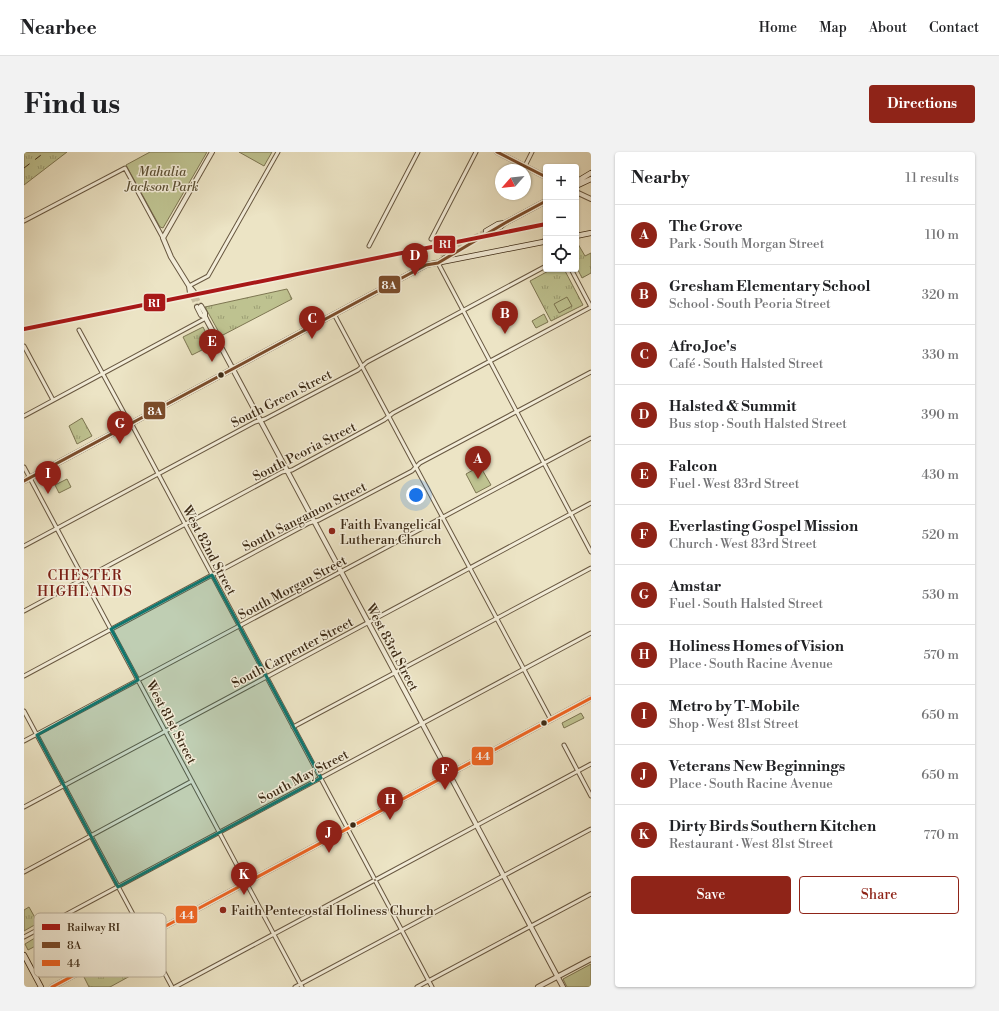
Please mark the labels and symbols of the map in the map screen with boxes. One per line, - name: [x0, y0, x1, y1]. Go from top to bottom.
- park label: Mahalia Jackson Park: [124, 164, 199, 195]
- north arrow: [495, 164, 531, 200]
- line badge: RI: [433, 235, 456, 254]
- text: RI: [439, 238, 452, 252]
- pin: D: [402, 243, 428, 276]
- line badge: 8A: [378, 275, 401, 294]
- text: 8A: [382, 279, 398, 293]
- line badge: RI: [143, 293, 166, 312]
- text: RI: [148, 297, 161, 311]
- pin: B: [492, 301, 518, 334]
- pin: C: [299, 306, 325, 339]
- pin: E: [199, 329, 225, 362]
- street label: South Green Street: [228, 366, 335, 431]
- unlabelled marker: [216, 370, 226, 380]
- line badge: 8A: [143, 401, 166, 420]
- text: 8A: [148, 405, 164, 419]
- pin: G: [107, 411, 133, 444]
- street label: South Peoria Street: [250, 419, 359, 485]
- pin: A: [465, 446, 491, 479]
- pin: I: [35, 461, 61, 494]
- street label: South Sangamon Street: [240, 479, 369, 555]
- your location: [406, 485, 426, 505]
- street label: West 82nd Street: [178, 502, 240, 598]
- place label: Faith Evangelical Lutheran Church: [340, 517, 442, 548]
- marker: Faith Evangelical Lutheran Church: [327, 526, 337, 536]
- street label: South Morgan Street: [235, 552, 350, 623]
- district label: CHESTER HIGHLANDS: [37, 567, 133, 601]
- street label: West 83rd Street: [362, 600, 422, 694]
- street label: South Carpenter Street: [229, 614, 356, 692]
- street label: West 81st Street: [142, 677, 200, 767]
- unlabelled marker: [539, 718, 549, 728]
- street label: South May Street: [256, 746, 352, 807]
- line badge: 44: [471, 746, 494, 766]
- text: 44: [476, 750, 490, 764]
- pin: F: [432, 757, 458, 790]
- pin: H: [377, 787, 403, 820]
- pin: J: [316, 820, 342, 853]
- unlabelled marker: [348, 820, 358, 830]
- pin: K: [231, 862, 257, 895]
- place label: Faith Pentecostal Holiness Church: [231, 903, 434, 919]
- line badge: 44: [175, 905, 198, 924]
- marker: Faith Pentecostal Holiness Church: [218, 905, 228, 915]
- text: 44: [180, 909, 194, 923]
- legend: [34, 913, 166, 977]
- text: Railway RI: [67, 921, 121, 935]
- text: 8A: [67, 939, 82, 953]
- text: 44: [67, 957, 81, 971]

